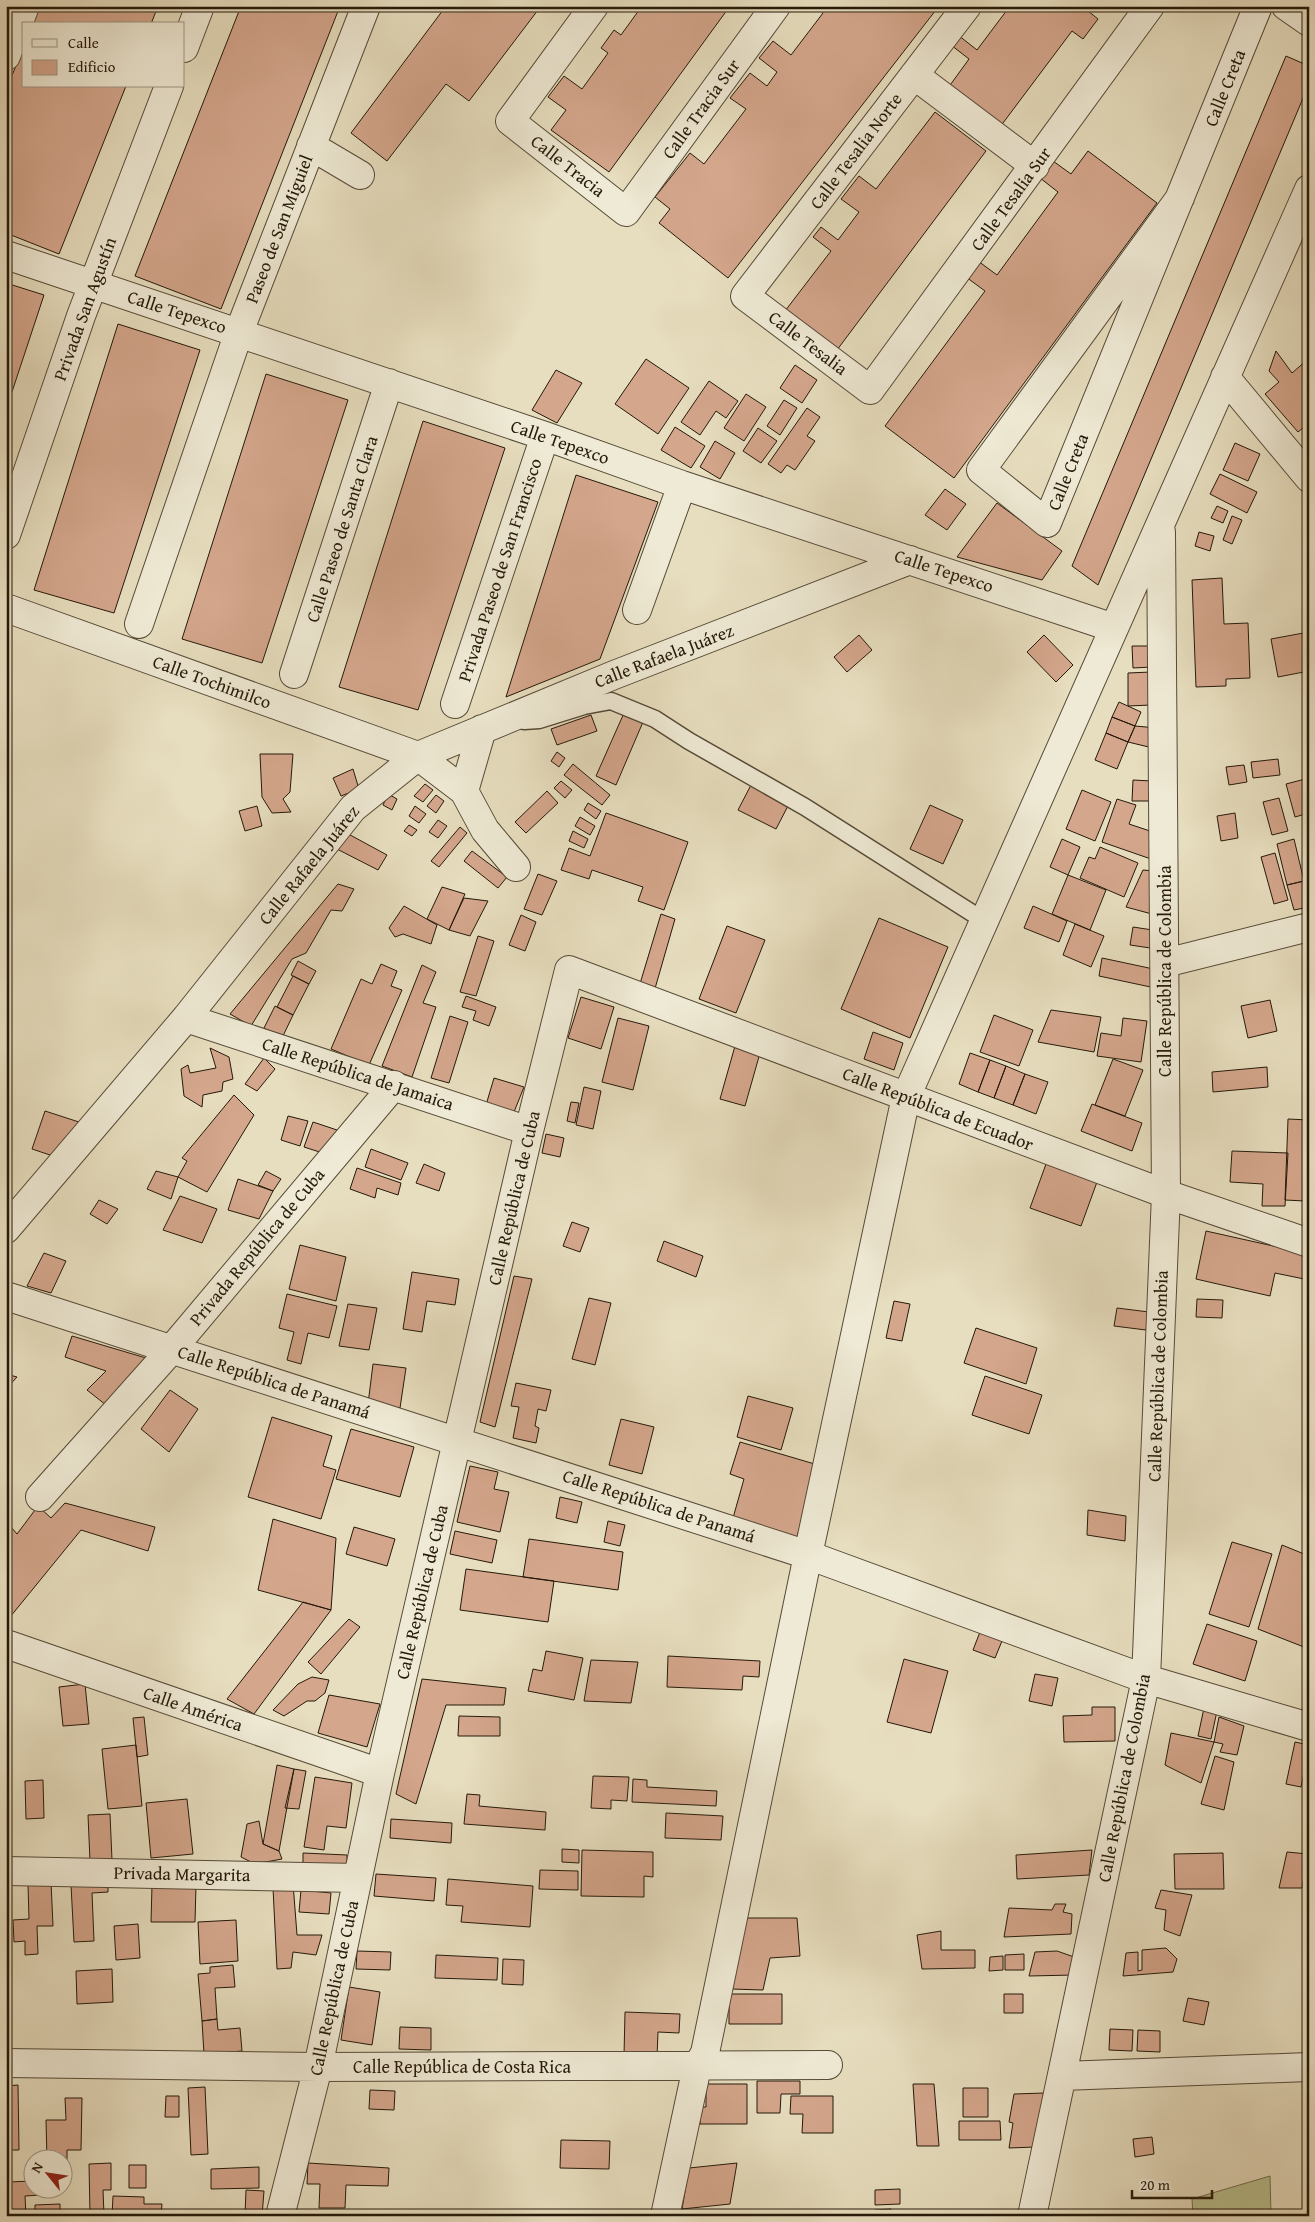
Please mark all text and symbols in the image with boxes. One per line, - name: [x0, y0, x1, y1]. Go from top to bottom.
- legend: [22, 22, 185, 88]
- text: Calle: [68, 32, 99, 53]
- street label: Calle Creta: [1197, 45, 1252, 130]
- street label: Calle Tracia Sur: [655, 53, 747, 164]
- text: Edificio: [68, 56, 116, 77]
- street label: Calle Tesalia Norte: [803, 87, 909, 215]
- street label: Calle Tracia: [525, 128, 612, 204]
- street label: Calle Tesalia Sur: [964, 141, 1058, 256]
- street label: Paseo de San Miguiel: [238, 151, 319, 307]
- street label: Privada San Agustín: [46, 233, 123, 384]
- street label: Calle Tepexco: [124, 283, 230, 340]
- street label: Calle Tesalia: [763, 304, 854, 382]
- street label: Calle Tepexco: [507, 412, 613, 471]
- street label: Calle Creta: [1040, 429, 1095, 514]
- street label: Calle Paseo de Santa Clara: [299, 431, 385, 626]
- street label: Privada Paseo de San Francisco: [451, 455, 548, 685]
- street label: Calle Tepexco: [891, 542, 997, 599]
- street label: Calle Rafaela Juárez: [590, 616, 738, 695]
- street label: Calle Tochimilco: [149, 648, 275, 715]
- street label: Calle Rafaela Juárez: [252, 799, 366, 930]
- street label: Calle República de Colombia: [1151, 865, 1178, 1077]
- street label: Calle República de Jamaica: [259, 1030, 458, 1117]
- street label: Calle República de Ecuador: [839, 1060, 1038, 1158]
- street label: Calle República de Cuba: [480, 1108, 547, 1288]
- street label: Privada República de Cuba: [182, 1161, 331, 1332]
- street label: Calle República de Colombia: [1140, 1269, 1175, 1482]
- street label: Calle República de Panamá: [174, 1338, 374, 1426]
- street label: Calle República de Panamá: [559, 1462, 759, 1550]
- street label: Calle República de Cuba: [388, 1502, 455, 1682]
- street label: Calle República de Colombia: [1090, 1671, 1157, 1884]
- street label: Calle América: [140, 1679, 247, 1738]
- street label: Privada Margarita: [113, 1859, 251, 1888]
- street label: Calle República de Cuba: [302, 1897, 365, 2078]
- street label: Calle República de Costa Rica: [353, 2053, 571, 2080]
- north arrow: [22, 2150, 72, 2200]
- text: N: [26, 2158, 48, 2177]
- scale bar: [1132, 2167, 1212, 2199]
- text: 20 m: [1140, 2174, 1171, 2195]

